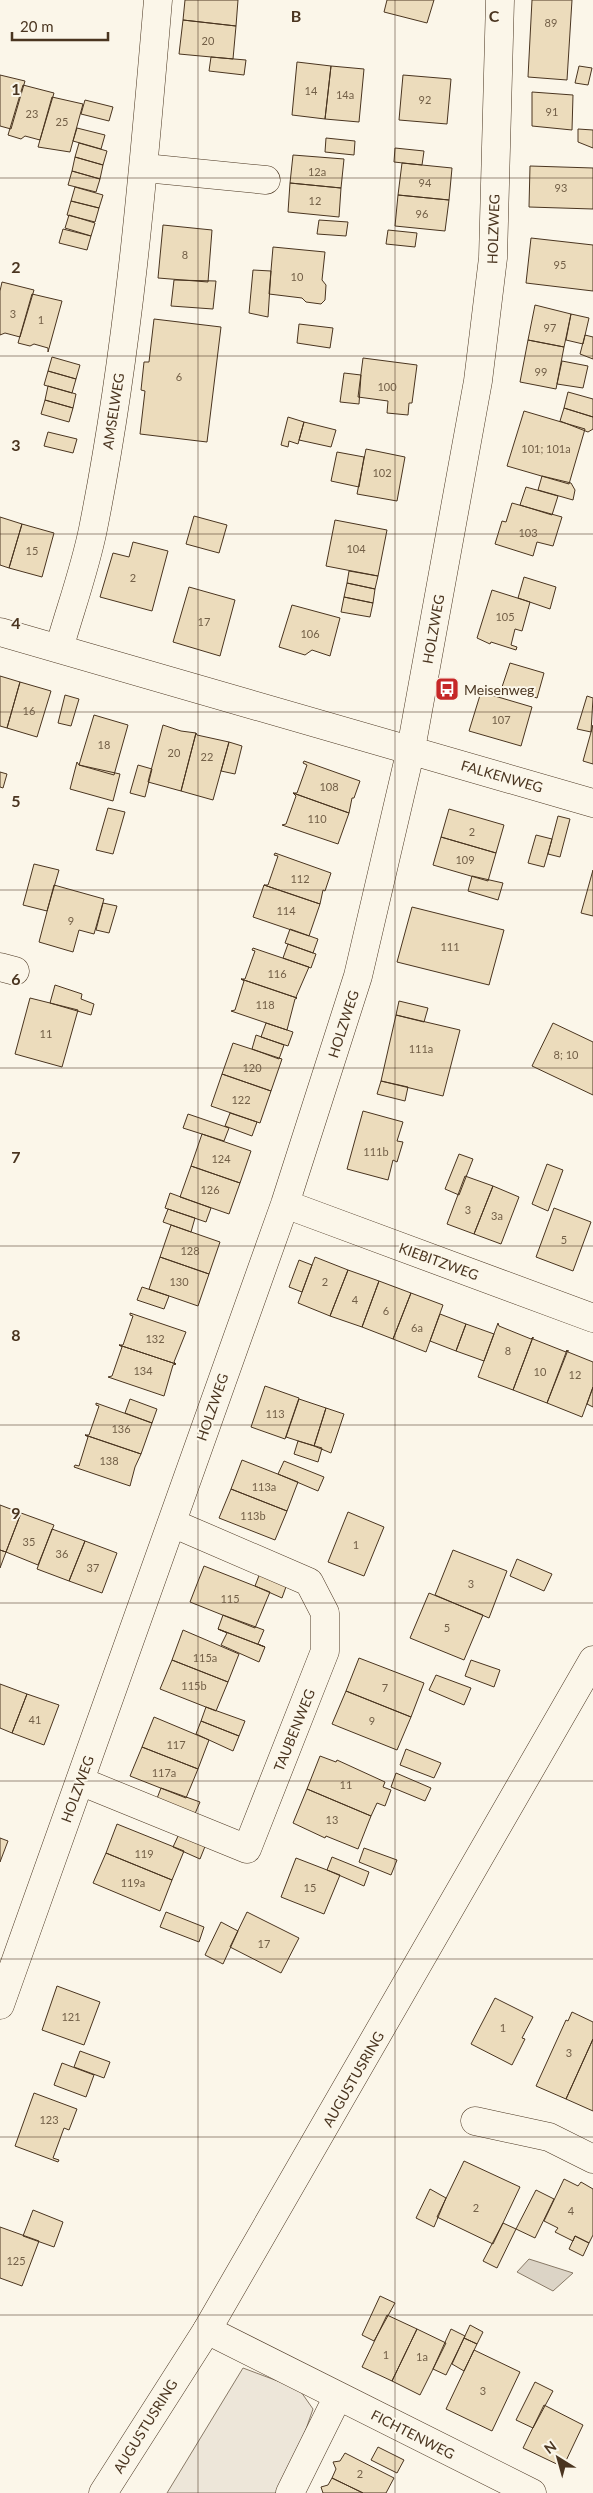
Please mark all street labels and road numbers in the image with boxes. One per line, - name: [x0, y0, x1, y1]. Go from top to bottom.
- street label: HOLZWEG: [483, 194, 503, 264]
- street label: AMSELWEG: [99, 372, 127, 450]
- street label: HOLZWEG: [419, 593, 447, 665]
- street label: FALKENWEG: [459, 756, 545, 796]
- street label: HOLZWEG: [324, 988, 362, 1060]
- street label: KIEBITZWEG: [397, 1239, 481, 1283]
- street label: HOLZWEG: [193, 1371, 231, 1443]
- street label: TAUBENWEG: [270, 1686, 318, 1774]
- street label: HOLZWEG: [57, 1753, 97, 1825]
- street label: AUGUSTUSRING: [319, 2028, 387, 2130]
- street label: AUGUSTUSRING: [109, 2376, 181, 2476]
- street label: FICHTENWEG: [368, 2406, 458, 2462]

